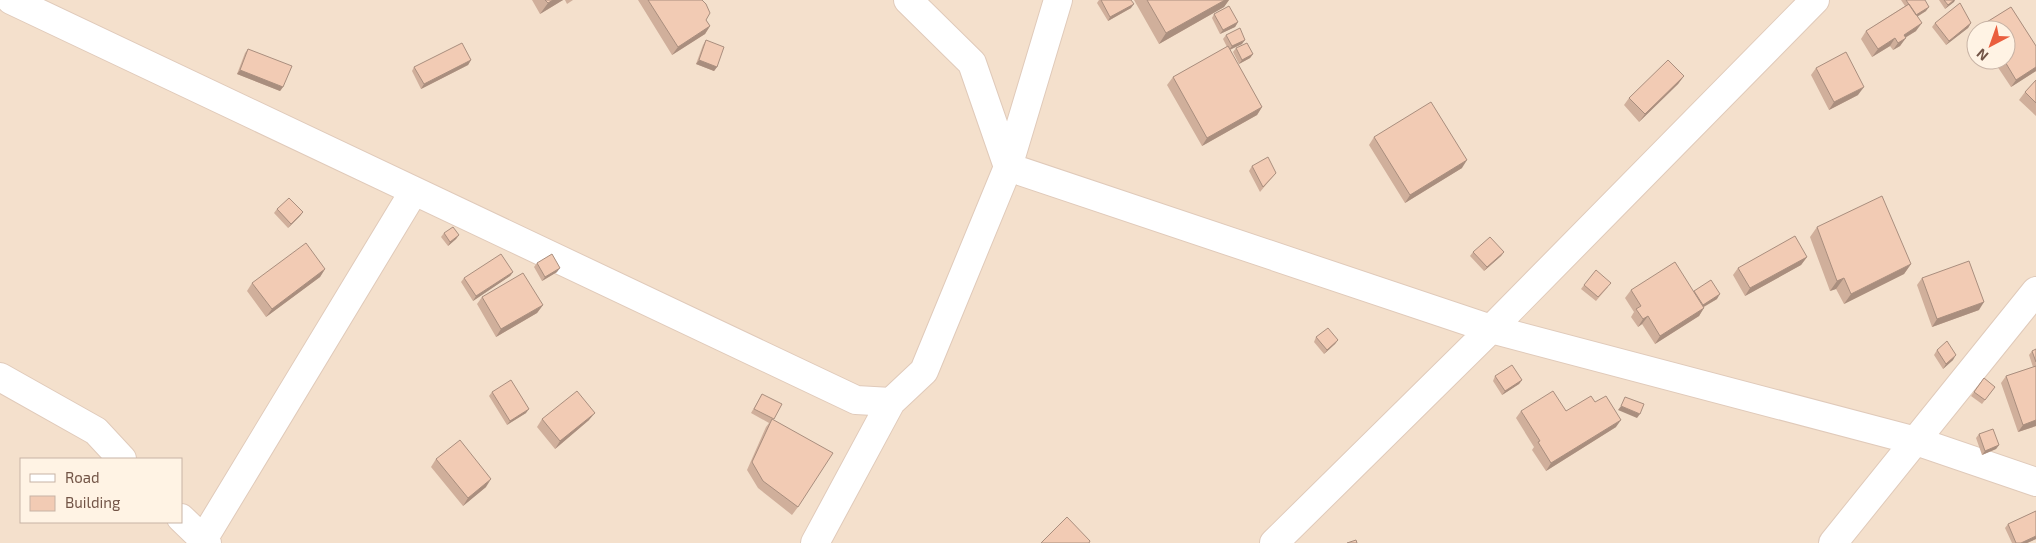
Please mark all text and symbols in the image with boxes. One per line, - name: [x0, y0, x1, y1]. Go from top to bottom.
- north arrow: [1966, 20, 2016, 70]
- text: N: [1973, 45, 1992, 65]
- legend: [20, 458, 182, 523]
- text: Road: [65, 468, 100, 486]
- text: Building: [65, 493, 121, 511]

